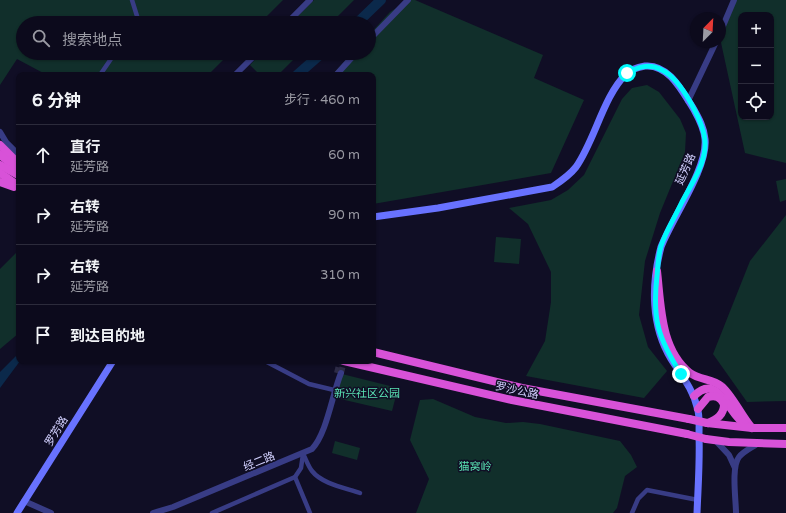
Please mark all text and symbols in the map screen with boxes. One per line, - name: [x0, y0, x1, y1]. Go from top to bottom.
- north arrow: [690, 12, 726, 48]
- map controls: [738, 12, 774, 120]
- button: +: [738, 12, 774, 48]
- search box: [16, 16, 376, 60]
- icon: search: [30, 27, 52, 49]
- text: 搜索地点: [62, 31, 122, 49]
- button: −: [738, 48, 774, 84]
- route start: [618, 64, 636, 82]
- button: locate: [738, 84, 774, 120]
- text: 6 分钟: [32, 90, 81, 111]
- text: 步行 · 460 m: [284, 92, 360, 108]
- text: 直行: [70, 138, 100, 156]
- icon: ahead: [32, 144, 54, 166]
- text: 60 m: [328, 147, 360, 163]
- street label: 延芳路: [673, 151, 698, 187]
- text: 延芳路: [70, 159, 109, 175]
- text: 右转: [70, 198, 100, 216]
- icon: right: [32, 204, 54, 226]
- text: 90 m: [328, 207, 360, 223]
- text: 延芳路: [70, 219, 109, 235]
- text: 右转: [70, 258, 100, 276]
- icon: right: [32, 264, 54, 286]
- text: 310 m: [320, 267, 360, 283]
- text: 延芳路: [70, 279, 109, 295]
- icon: arrive: [32, 324, 54, 346]
- text: 到达目的地: [70, 327, 145, 345]
- route end: [672, 365, 690, 383]
- street label: 罗沙公路: [494, 380, 540, 401]
- park label: 新兴社区公园: [334, 387, 400, 400]
- street label: 罗芳路: [42, 414, 71, 449]
- street label: 经二路: [241, 449, 277, 474]
- park label: 猫窝岭: [459, 460, 492, 473]

